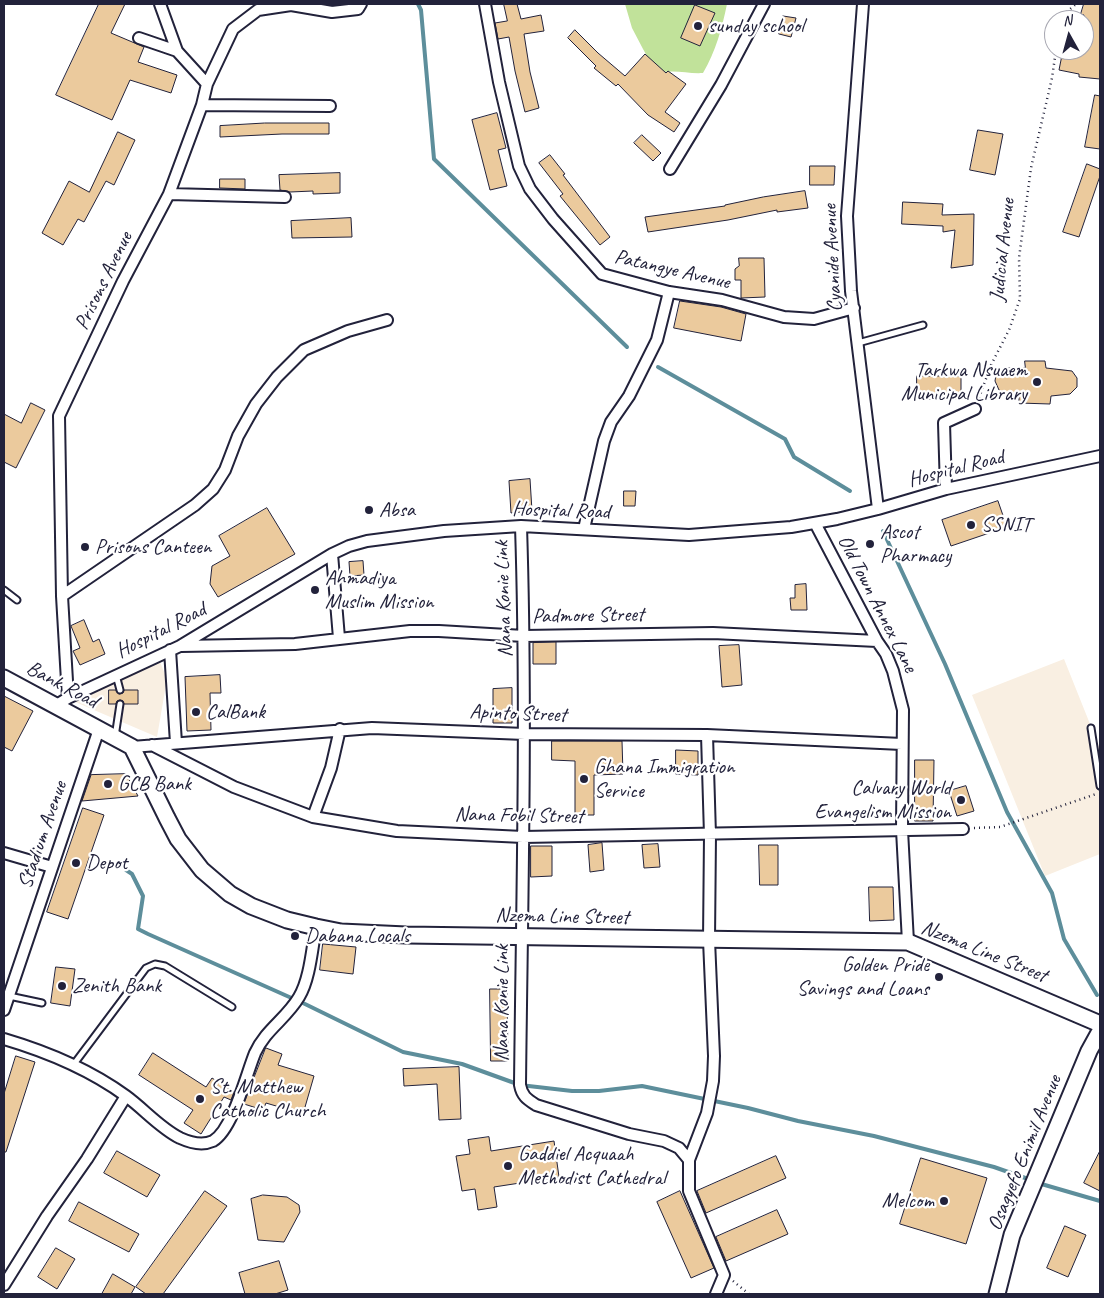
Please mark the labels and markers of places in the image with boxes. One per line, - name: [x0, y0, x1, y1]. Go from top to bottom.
- place label: sunday school: [708, 13, 804, 39]
- marker: sunday school: [692, 20, 704, 32]
- place label: Tarkwa Nsuaem Municipal Library: [901, 357, 1027, 407]
- marker: Tarkwa Nsuaem Municipal Library: [1031, 376, 1043, 388]
- place label: Absa: [379, 497, 415, 523]
- marker: Absa: [363, 504, 375, 516]
- place label: SSNIT: [981, 512, 1031, 538]
- place label: Ascot Pharmacy: [880, 519, 951, 569]
- marker: SSNIT: [965, 519, 977, 531]
- place label: Prisons Canteen: [95, 534, 211, 560]
- marker: Ascot Pharmacy: [864, 538, 876, 550]
- marker: Prisons Canteen: [79, 541, 91, 553]
- place label: Ahmadiya Muslim Mission: [325, 565, 434, 615]
- marker: Ahmadiya Muslim Mission: [309, 584, 321, 596]
- place label: CalBank: [206, 699, 265, 725]
- marker: CalBank: [190, 706, 202, 718]
- place label: Ghana Immigration Service: [594, 754, 734, 804]
- place label: GCB Bank: [118, 771, 191, 797]
- marker: Ghana Immigration Service: [578, 773, 590, 785]
- place label: Calvary World Evangelism Mission: [815, 775, 951, 825]
- marker: GCB Bank: [102, 778, 114, 790]
- marker: Calvary World Evangelism Mission: [955, 794, 967, 806]
- place label: Depot: [86, 850, 127, 876]
- marker: Depot: [70, 857, 82, 869]
- place label: Dabana Locals: [305, 923, 410, 949]
- marker: Dabana Locals: [289, 930, 301, 942]
- place label: Golden Pride Savings and Loans: [797, 952, 929, 1002]
- marker: Golden Pride Savings and Loans: [933, 971, 945, 983]
- place label: Zenith Bank: [72, 973, 161, 999]
- marker: Zenith Bank: [56, 980, 68, 992]
- place label: St. Matthew Catholic Church: [210, 1074, 326, 1124]
- marker: St. Matthew Catholic Church: [194, 1093, 206, 1105]
- place label: Gaddiel Acquaah Methodist Cathedral: [518, 1141, 666, 1191]
- marker: Gaddiel Acquaah Methodist Cathedral: [502, 1160, 514, 1172]
- place label: Melcom: [882, 1188, 934, 1214]
- marker: Melcom: [938, 1195, 950, 1207]

